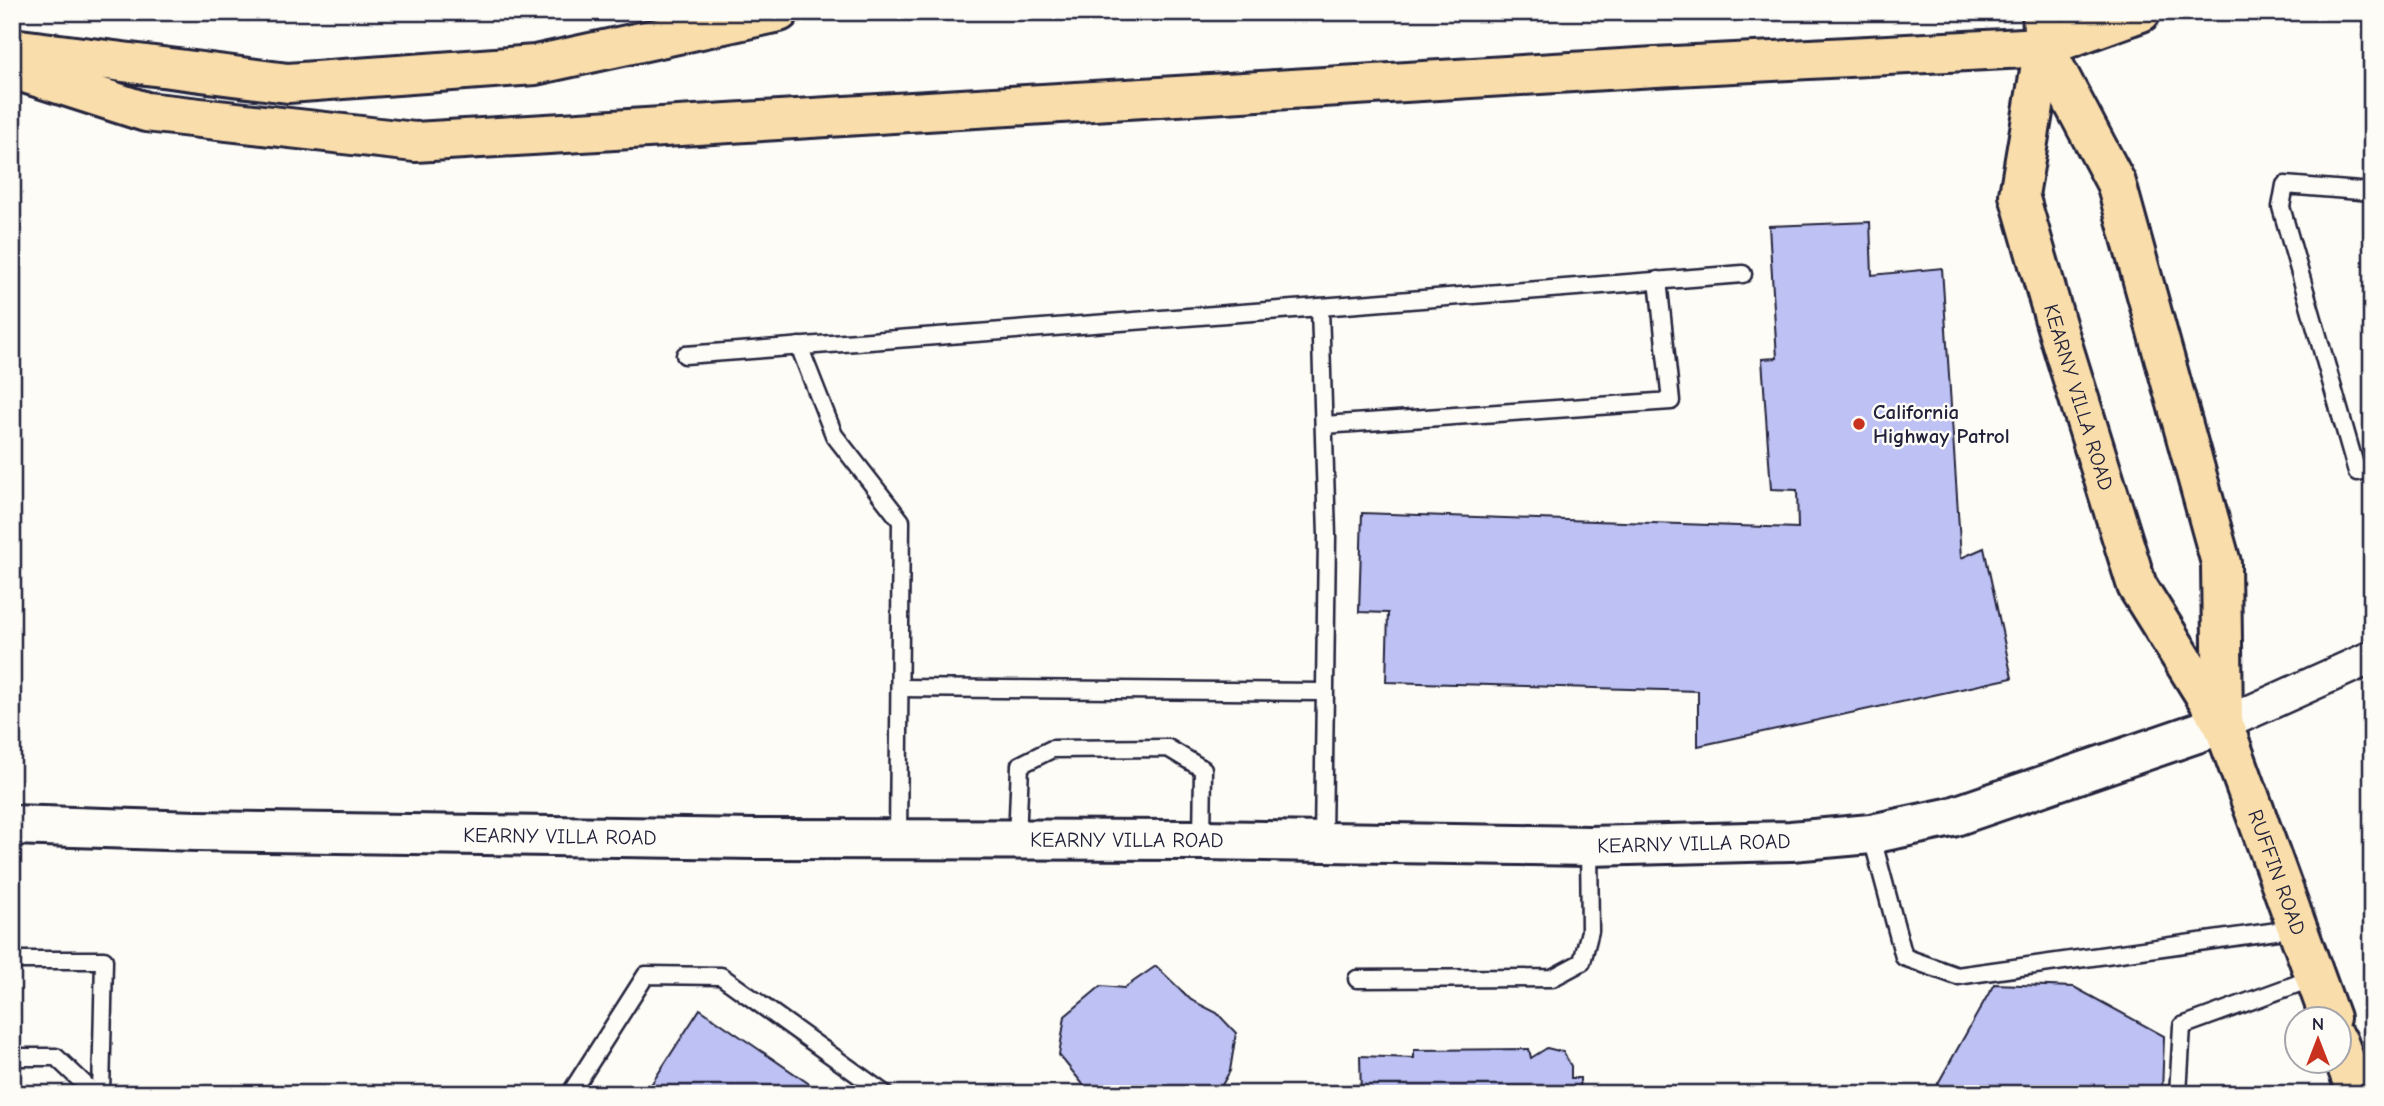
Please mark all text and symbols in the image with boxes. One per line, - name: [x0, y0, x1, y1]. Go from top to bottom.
- street label: KEARNY VILLA ROAD: [2039, 301, 2119, 493]
- place label: California Highway Patrol: [1873, 400, 2010, 448]
- marker: California Highway Patrol: [1851, 416, 1867, 432]
- street label: RUFFIN ROAD: [2243, 806, 2311, 938]
- street label: KEARNY VILLA ROAD: [463, 823, 657, 850]
- street label: KEARNY VILLA ROAD: [1030, 828, 1224, 852]
- street label: KEARNY VILLA ROAD: [1597, 829, 1791, 858]
- north arrow: [2282, 1004, 2352, 1074]
- text: N: [2312, 1013, 2324, 1035]

